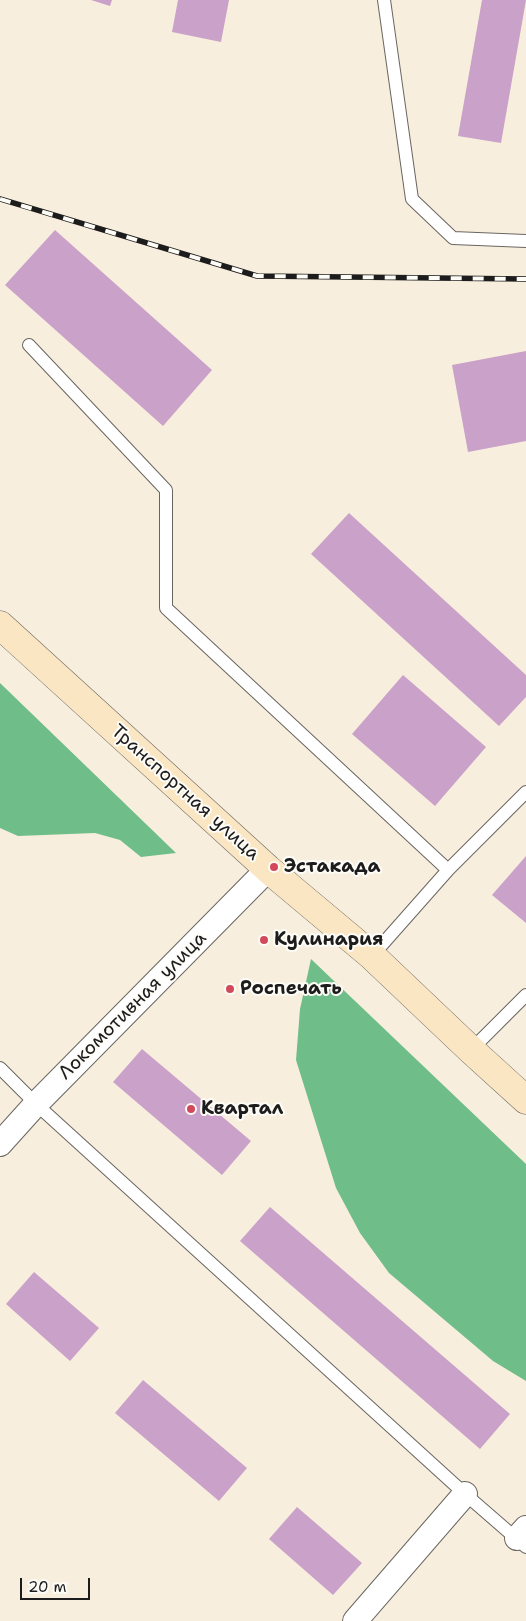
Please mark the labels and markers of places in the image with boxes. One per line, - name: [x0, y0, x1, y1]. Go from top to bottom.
- place label: Эстакада: [284, 856, 381, 878]
- marker: Эстакада: [268, 861, 280, 873]
- place label: Кулинария: [274, 929, 384, 951]
- marker: Кулинария: [258, 934, 270, 946]
- place label: Роспечать: [240, 978, 342, 1000]
- marker: Роспечать: [224, 983, 236, 995]
- place label: Квартал: [201, 1098, 283, 1120]
- marker: Квартал: [185, 1103, 197, 1115]

